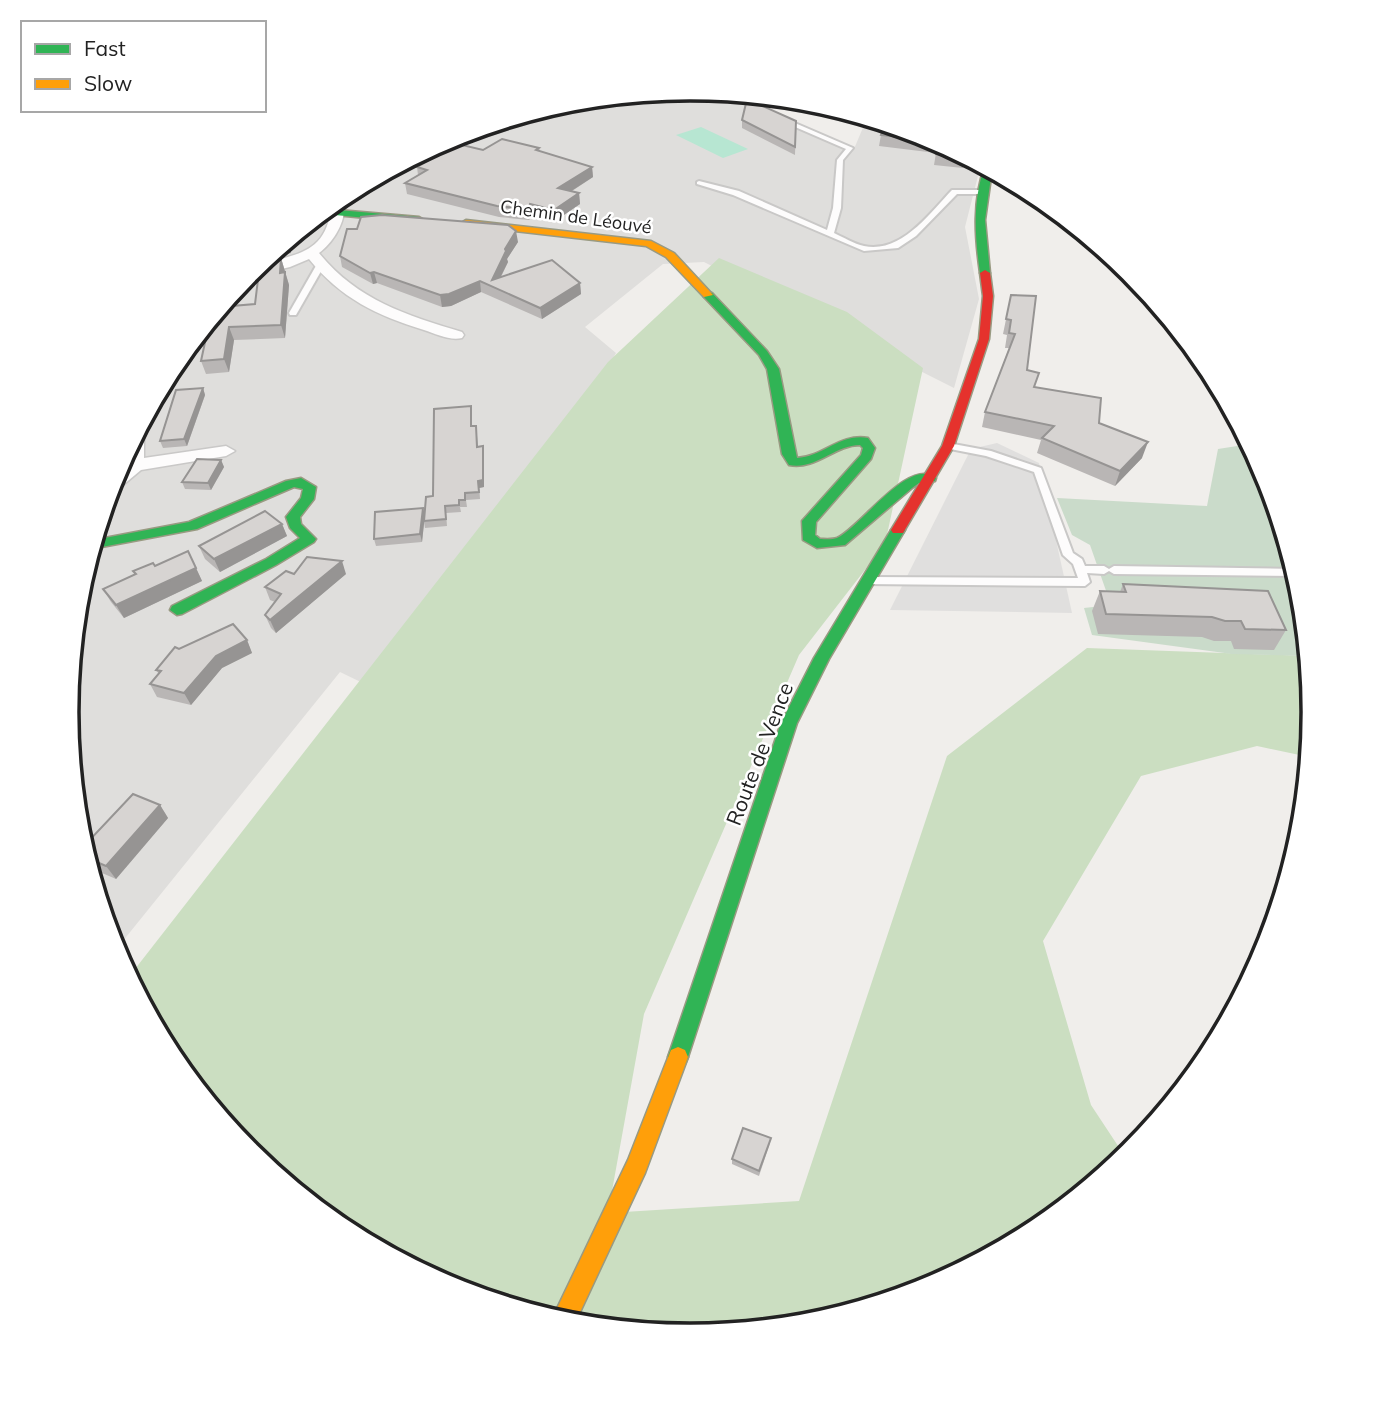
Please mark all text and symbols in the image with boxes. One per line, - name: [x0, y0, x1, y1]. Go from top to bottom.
- legend: [21, 21, 266, 112]
- text: Fast: [84, 35, 126, 61]
- text: Slow: [84, 70, 132, 96]
- street label: Chemin de Léouvé: [499, 194, 653, 239]
- street label: Route de Vence: [720, 679, 798, 829]

